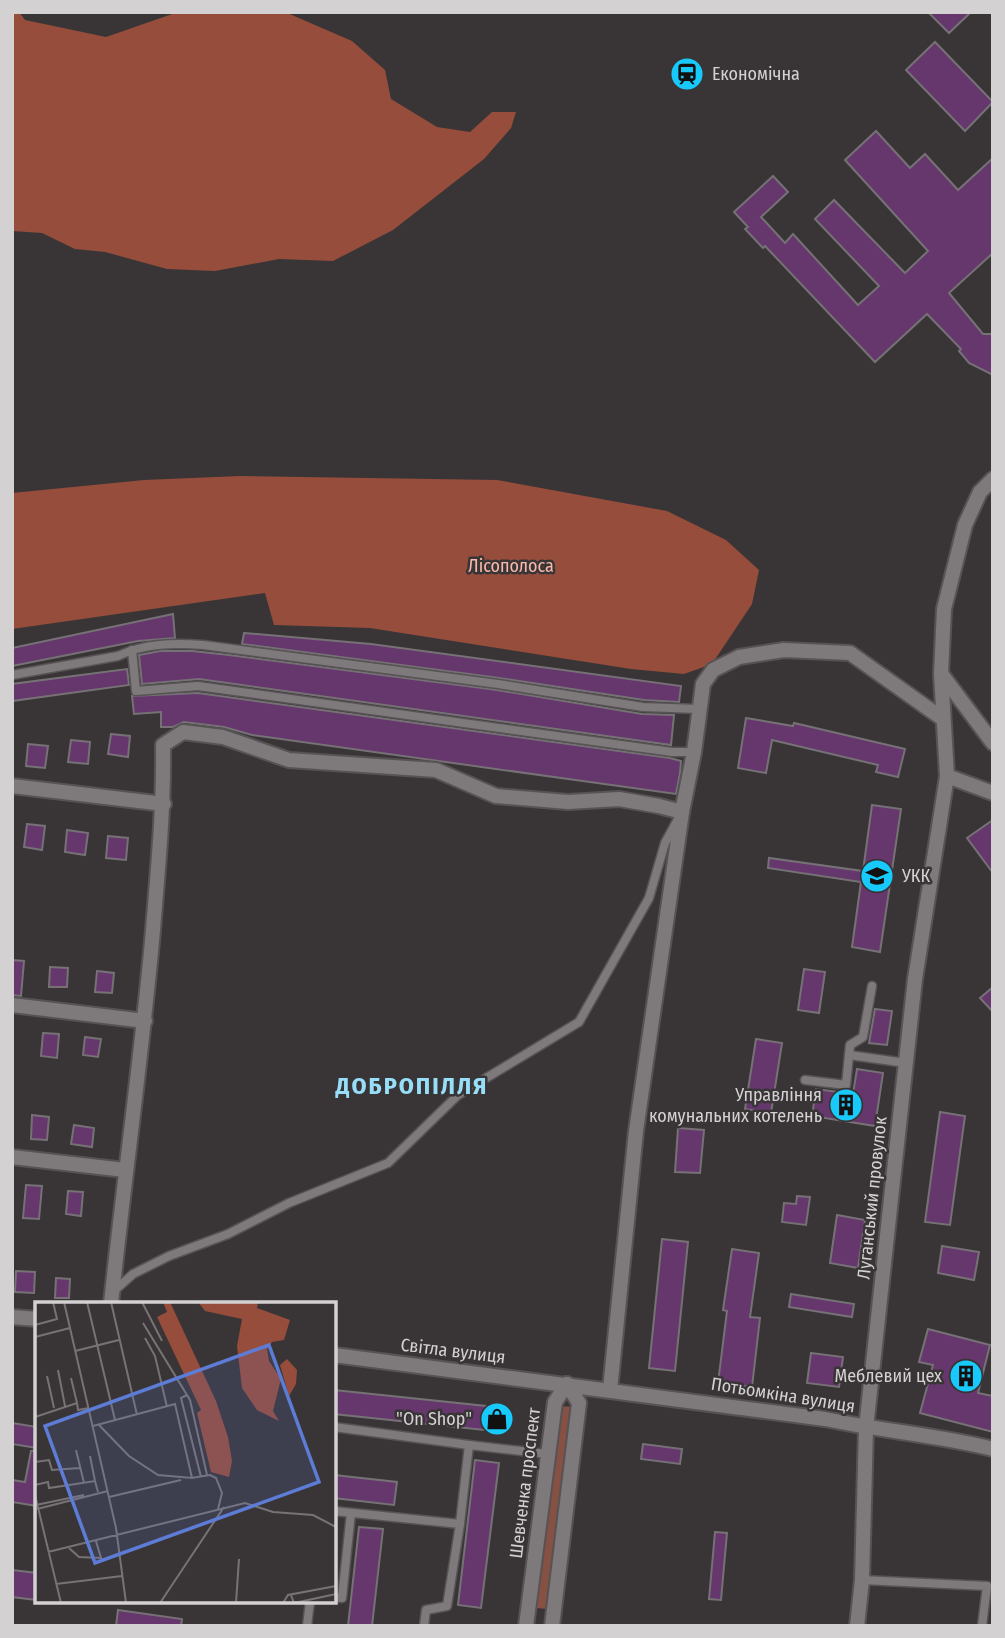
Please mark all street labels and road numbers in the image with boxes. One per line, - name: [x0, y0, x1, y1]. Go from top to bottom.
- street label: Луганський провулок: [853, 1115, 892, 1281]
- street label: Світла вулиця: [399, 1334, 507, 1368]
- street label: Потьомкіна вулиця: [709, 1373, 857, 1417]
- street label: Шевченка проспект: [505, 1406, 545, 1560]

